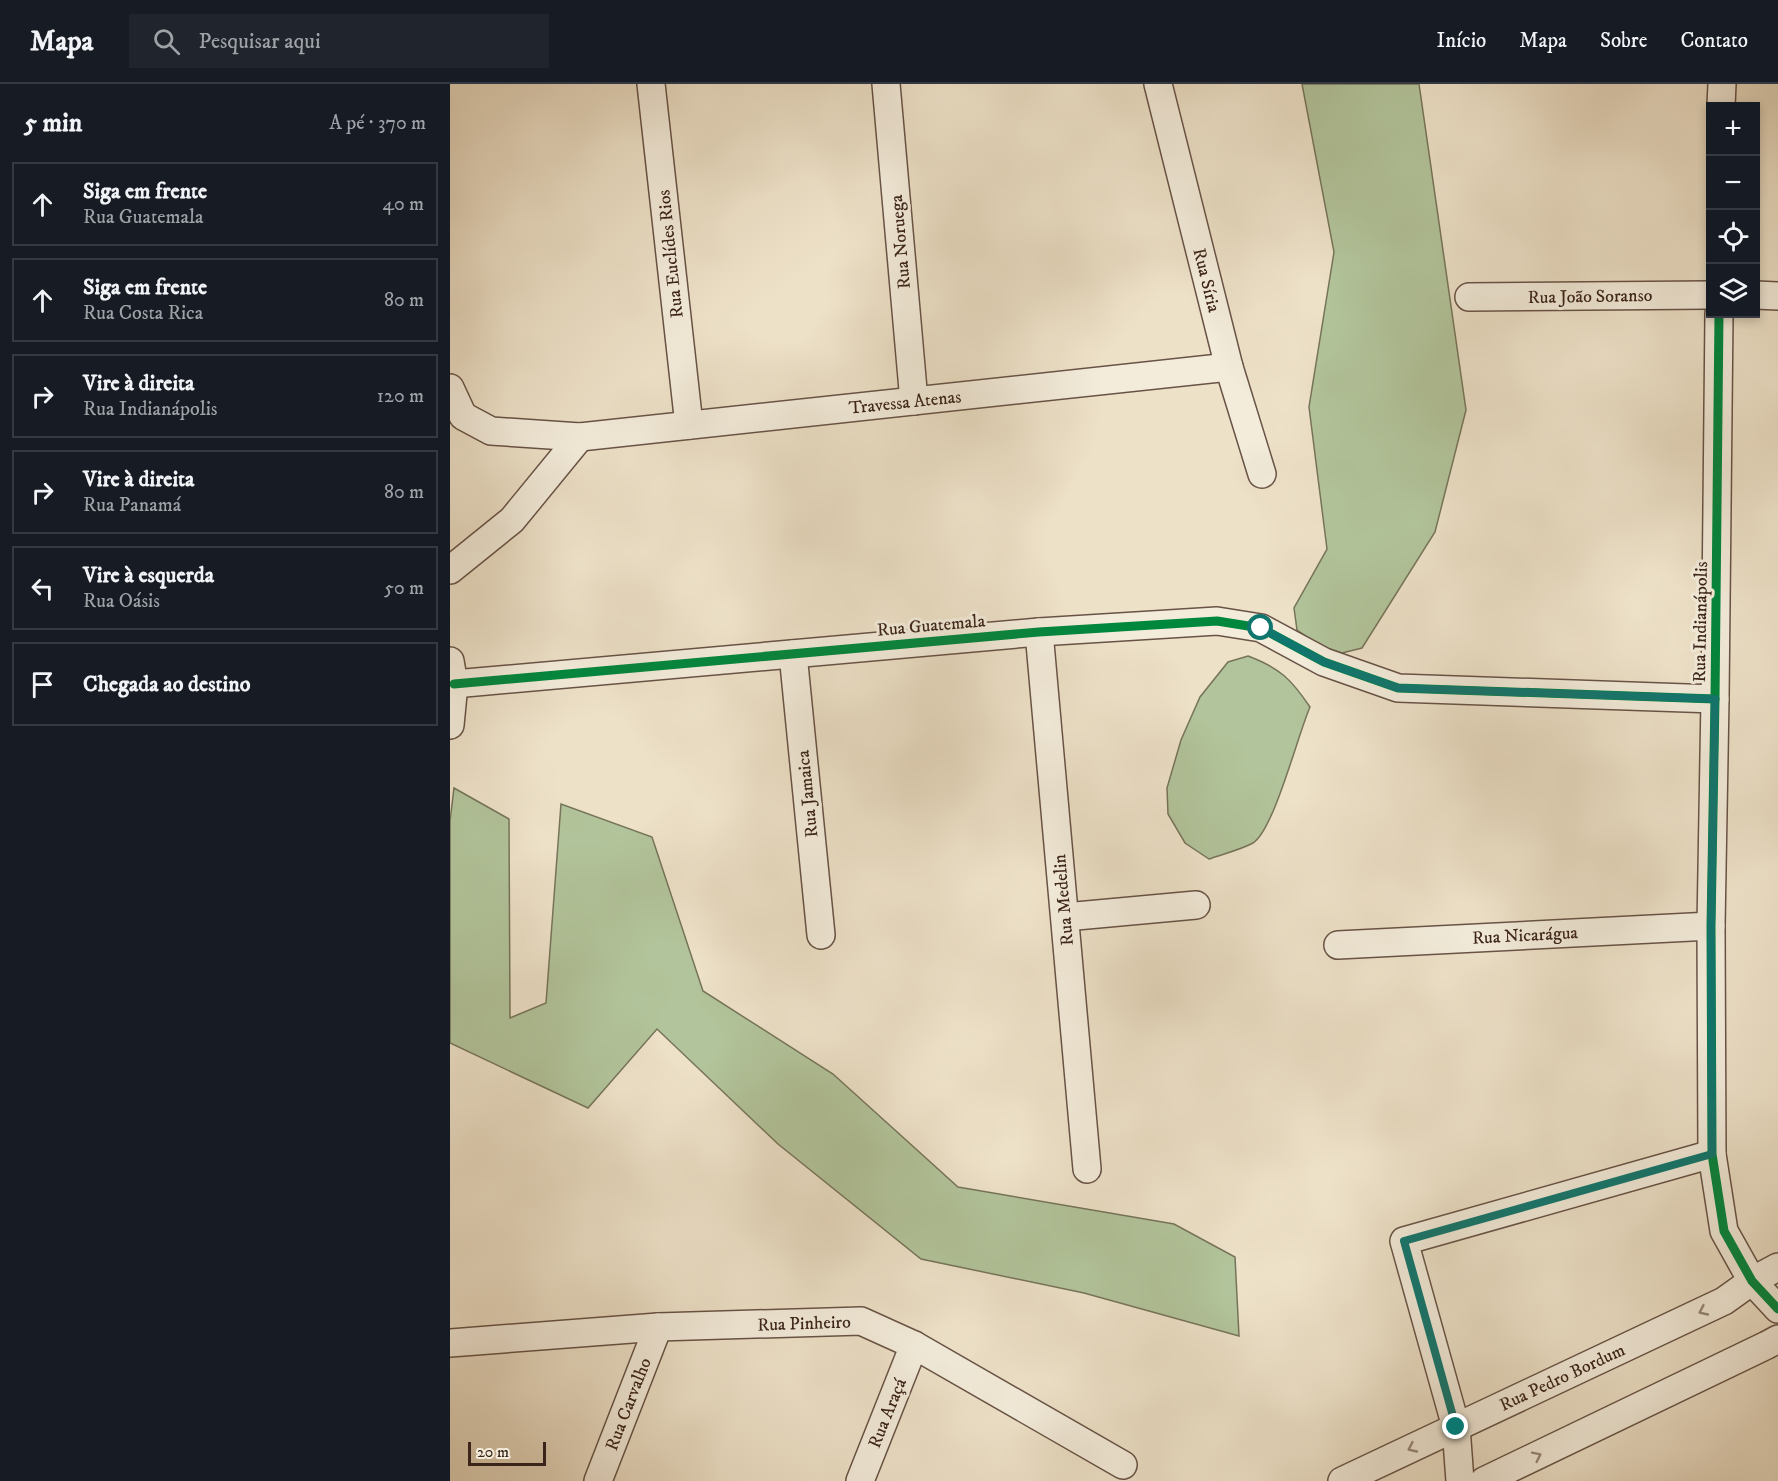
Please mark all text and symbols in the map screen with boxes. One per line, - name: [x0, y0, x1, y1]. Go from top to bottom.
- search box: [129, 14, 549, 68]
- text: Mapa: [30, 24, 93, 59]
- icon: search: [150, 25, 183, 58]
- text: Pesquisar aqui: [198, 28, 321, 55]
- text: Início: [1437, 28, 1486, 54]
- text: Mapa: [1519, 28, 1567, 54]
- text: Sobre: [1600, 28, 1647, 54]
- text: Contato: [1680, 28, 1748, 54]
- map controls: [1706, 102, 1760, 318]
- button: +: [1706, 102, 1760, 156]
- text: 5 min: [24, 107, 82, 140]
- text: A pé · 370 m: [329, 111, 426, 136]
- button: −: [1706, 156, 1760, 210]
- text: Siga em frente: [83, 178, 207, 205]
- icon: ahead: [26, 188, 59, 221]
- street label: Rua Euclídes Rios: [653, 189, 689, 319]
- text: 40 m: [382, 192, 424, 217]
- street label: Rua Noruega: [886, 194, 916, 290]
- text: Rua Guatemala: [83, 205, 204, 230]
- button: locate: [1706, 210, 1760, 264]
- street label: Rua Síria: [1187, 246, 1225, 315]
- button: layers: [1706, 264, 1760, 318]
- text: Siga em frente: [83, 274, 207, 301]
- icon: ahead: [26, 284, 59, 317]
- street label: Rua João Soranso: [1528, 285, 1653, 309]
- text: 80 m: [384, 288, 424, 313]
- text: Rua Costa Rica: [83, 301, 203, 326]
- text: Vire à direita: [83, 370, 194, 397]
- icon: right: [26, 380, 59, 413]
- text: 120 m: [377, 384, 424, 409]
- street label: Travessa Atenas: [848, 386, 962, 420]
- text: Rua Indianápolis: [83, 397, 217, 422]
- text: Vire à direita: [83, 466, 194, 493]
- icon: right: [26, 476, 59, 509]
- text: 80 m: [384, 480, 424, 505]
- text: Rua Panamá: [83, 493, 181, 518]
- street label: Rua Indianápolis: [1689, 561, 1713, 683]
- text: Vire à esquerda: [83, 562, 214, 589]
- icon: left: [26, 572, 59, 605]
- text: 50 m: [384, 576, 424, 601]
- text: Rua Oásis: [83, 589, 160, 614]
- street label: Rua Guatemala: [876, 610, 986, 642]
- route start: [1247, 614, 1273, 640]
- icon: arrive: [26, 668, 59, 701]
- text: Chegada ao destino: [83, 671, 250, 698]
- street label: Rua Jamaica: [792, 749, 824, 839]
- street label: Rua Medelin: [1049, 853, 1079, 947]
- street label: Rua Nicarágua: [1472, 922, 1579, 950]
- one-way arrow: [1698, 1304, 1709, 1316]
- street label: Rua Pinheiro: [757, 1311, 851, 1337]
- street label: Rua Pedro Bordum: [1496, 1339, 1629, 1417]
- street label: Rua Carvalho: [601, 1355, 657, 1454]
- street label: Rua Araçá: [864, 1375, 912, 1452]
- route end: [1442, 1413, 1468, 1439]
- scale bar: [468, 1439, 546, 1466]
- one-way arrow: [1408, 1440, 1419, 1452]
- text: 20 m: [477, 1442, 509, 1462]
- one-way arrow: [1530, 1451, 1541, 1463]

